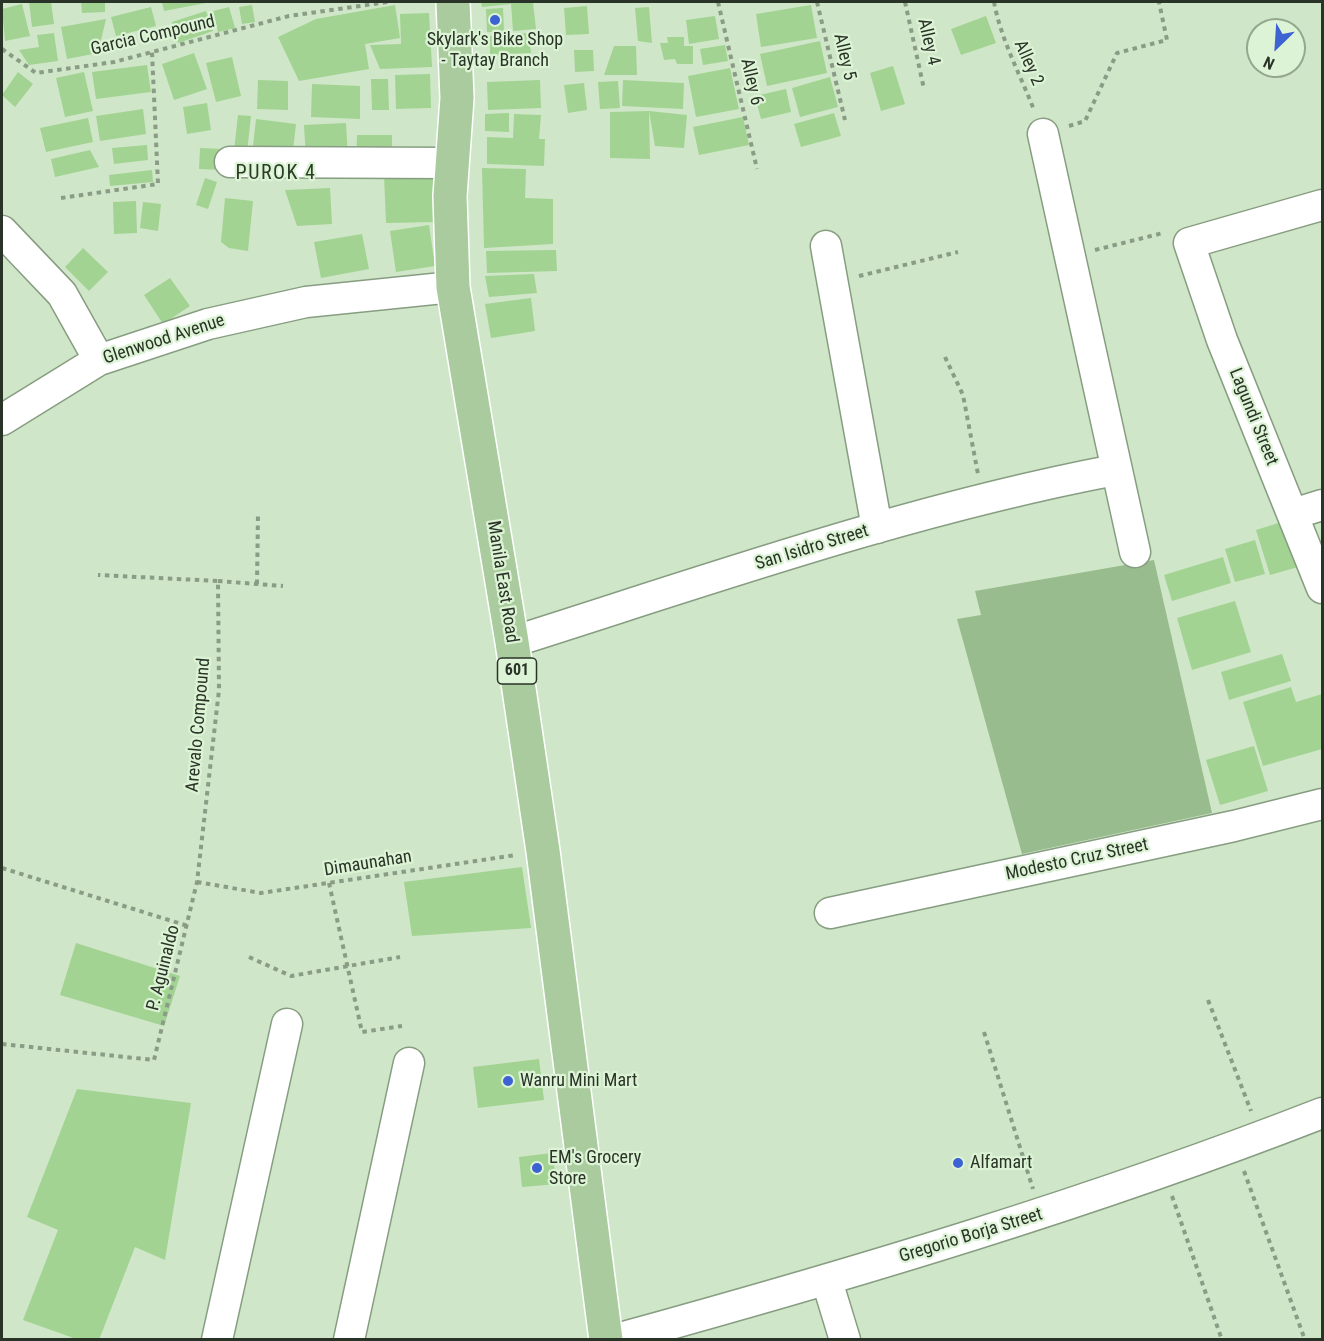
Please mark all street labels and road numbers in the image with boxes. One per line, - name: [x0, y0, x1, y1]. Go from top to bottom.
- street label: Garcia Compound: [89, 11, 217, 61]
- street label: Alley 4: [912, 16, 944, 68]
- street label: Alley 5: [828, 31, 860, 83]
- street label: Alley 2: [1008, 37, 1048, 89]
- street label: Alley 6: [735, 56, 767, 108]
- street label: Glenwood Avenue: [100, 310, 228, 370]
- street label: Lagundi Street: [1224, 365, 1282, 469]
- street label: Manila East Road: [482, 519, 522, 645]
- street label: San Isidro Street: [753, 521, 871, 575]
- street label: Arevalo Compound: [182, 657, 216, 793]
- road number: 601: [498, 658, 536, 684]
- street label: Modesto Cruz Street: [1004, 834, 1150, 886]
- street label: Dimaunahan: [323, 846, 413, 882]
- street label: P. Aguinaldo: [143, 923, 185, 1013]
- street label: Gregorio Borja Street: [897, 1204, 1045, 1268]

